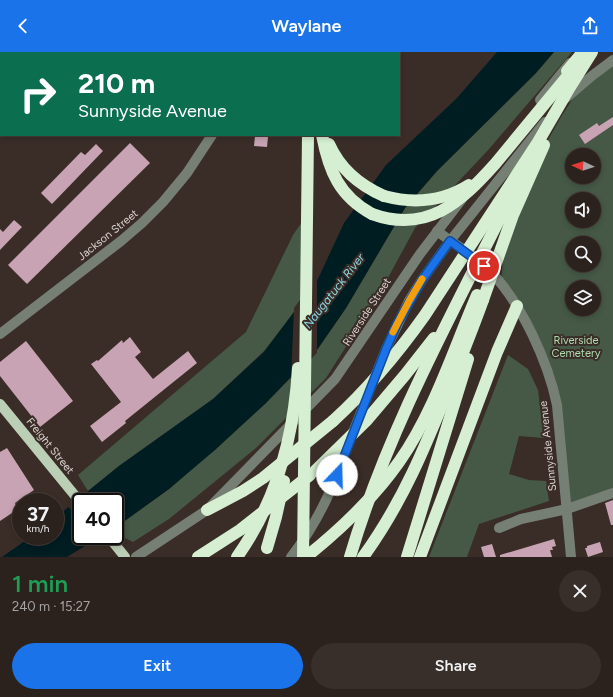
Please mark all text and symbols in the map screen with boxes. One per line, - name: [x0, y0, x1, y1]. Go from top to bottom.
- icon: back: [12, 15, 34, 37]
- text: Waylane: [272, 15, 341, 37]
- icon: share: [579, 15, 601, 37]
- text: 210 m: [78, 66, 155, 100]
- icon: right: [12, 68, 64, 120]
- text: Sunnyside Avenue: [78, 100, 227, 122]
- north arrow: [565, 148, 601, 184]
- map controls: [565, 148, 601, 316]
- button: sound: [565, 192, 601, 228]
- street label: Jackson Street: [75, 207, 141, 263]
- button: search: [565, 236, 601, 272]
- pin: [467, 249, 501, 283]
- water label: Naugatuck River: [301, 250, 368, 331]
- icon: arrive: [473, 255, 495, 277]
- street label: Riverside Street: [340, 276, 394, 348]
- button: layers: [565, 280, 601, 316]
- park label: Riverside Cemetery: [552, 334, 601, 360]
- street label: Sunnyside Avenue: [537, 400, 559, 492]
- street label: Freight Street: [23, 415, 77, 477]
- position arrow: [316, 454, 358, 496]
- speed limit sign: 40: [72, 493, 124, 545]
- text: 37: [27, 502, 49, 526]
- text: km/h: [27, 522, 49, 535]
- text: 1 min: [12, 569, 68, 598]
- button: close: [559, 570, 601, 612]
- text: 240 m · 15:27: [12, 599, 90, 614]
- button: Exit: [12, 643, 303, 689]
- button: Share: [311, 643, 601, 689]

